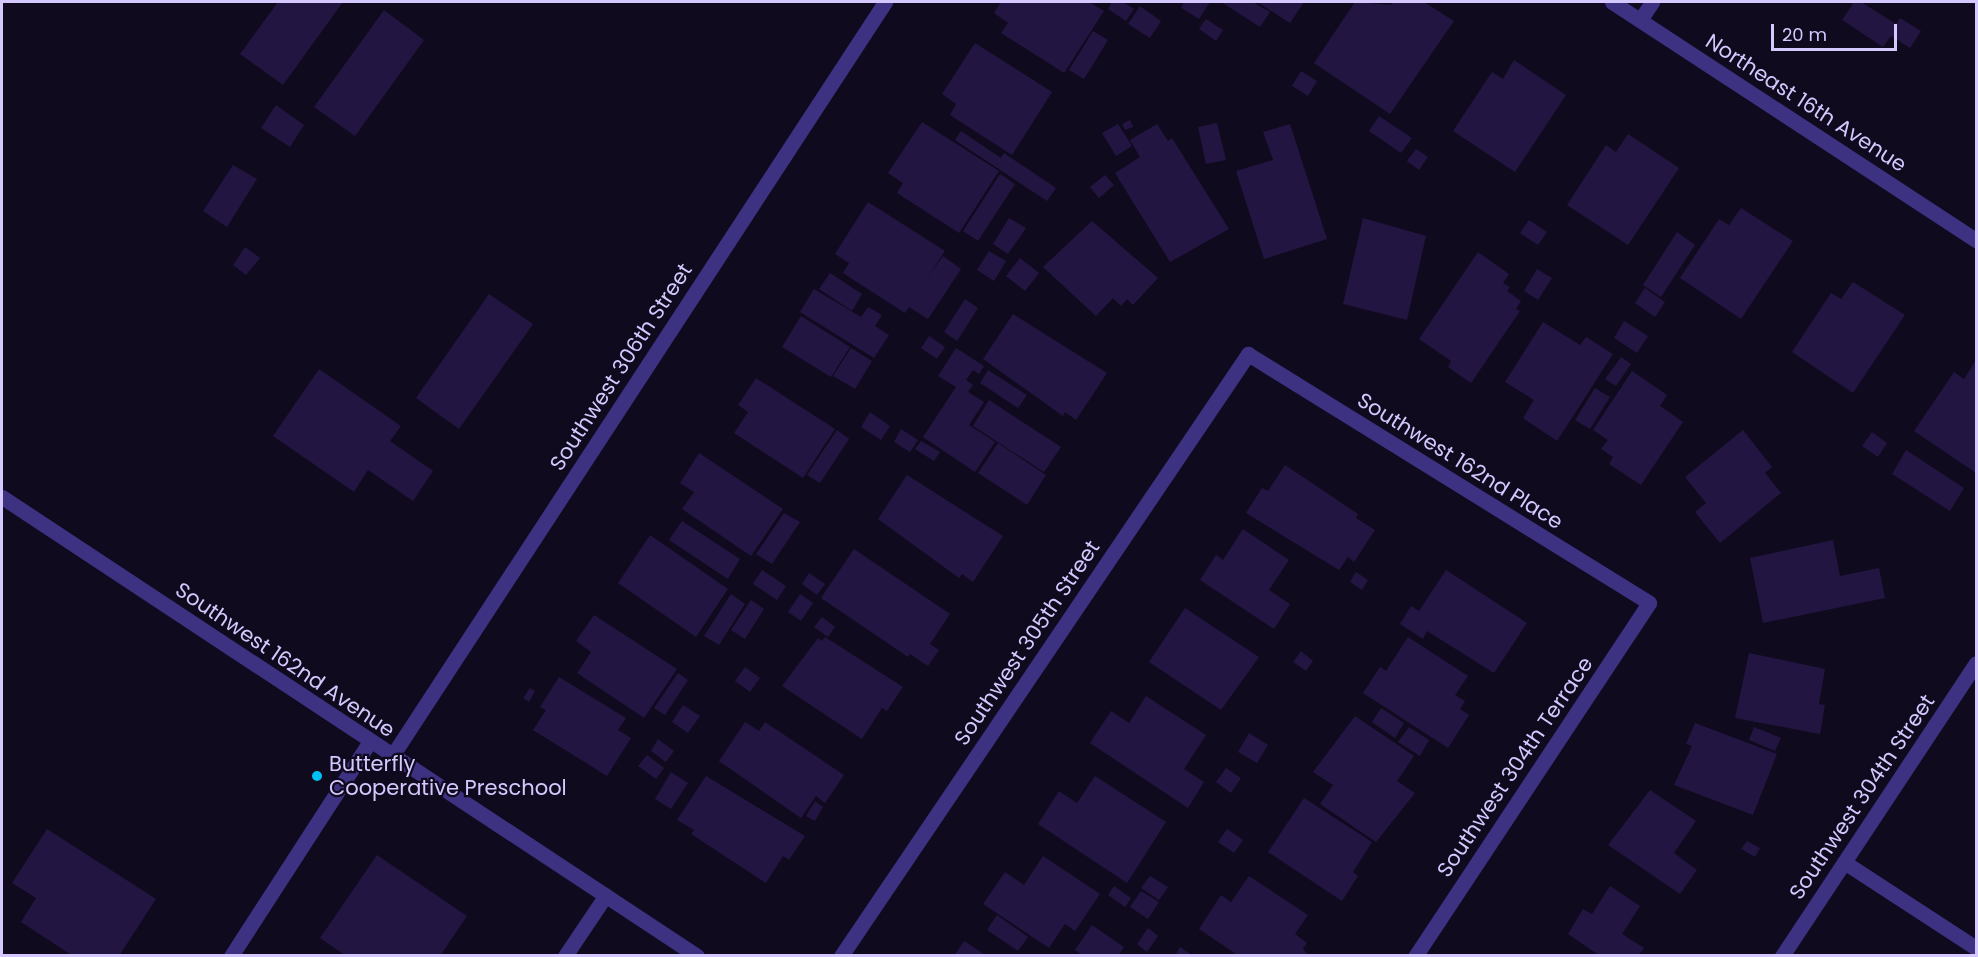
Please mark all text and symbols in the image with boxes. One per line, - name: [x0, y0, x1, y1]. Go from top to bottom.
- scale bar: [1774, 12, 1900, 50]
- text: 20 m: [1782, 22, 1827, 47]
- street label: Northeast 16th Avenue: [1701, 29, 1911, 177]
- street label: Southwest 306th Street: [545, 259, 697, 475]
- street label: Southwest 162nd Place: [1353, 387, 1567, 535]
- street label: Southwest 305th Street: [949, 536, 1105, 750]
- street label: Southwest 162nd Avenue: [171, 577, 399, 743]
- street label: Southwest 304th Terrace: [1432, 652, 1598, 882]
- street label: Southwest 304th Street: [1784, 690, 1940, 904]
- place label: Butterfly Cooperative Preschool: [329, 751, 567, 801]
- marker: Butterfly Cooperative Preschool: [310, 769, 324, 783]

